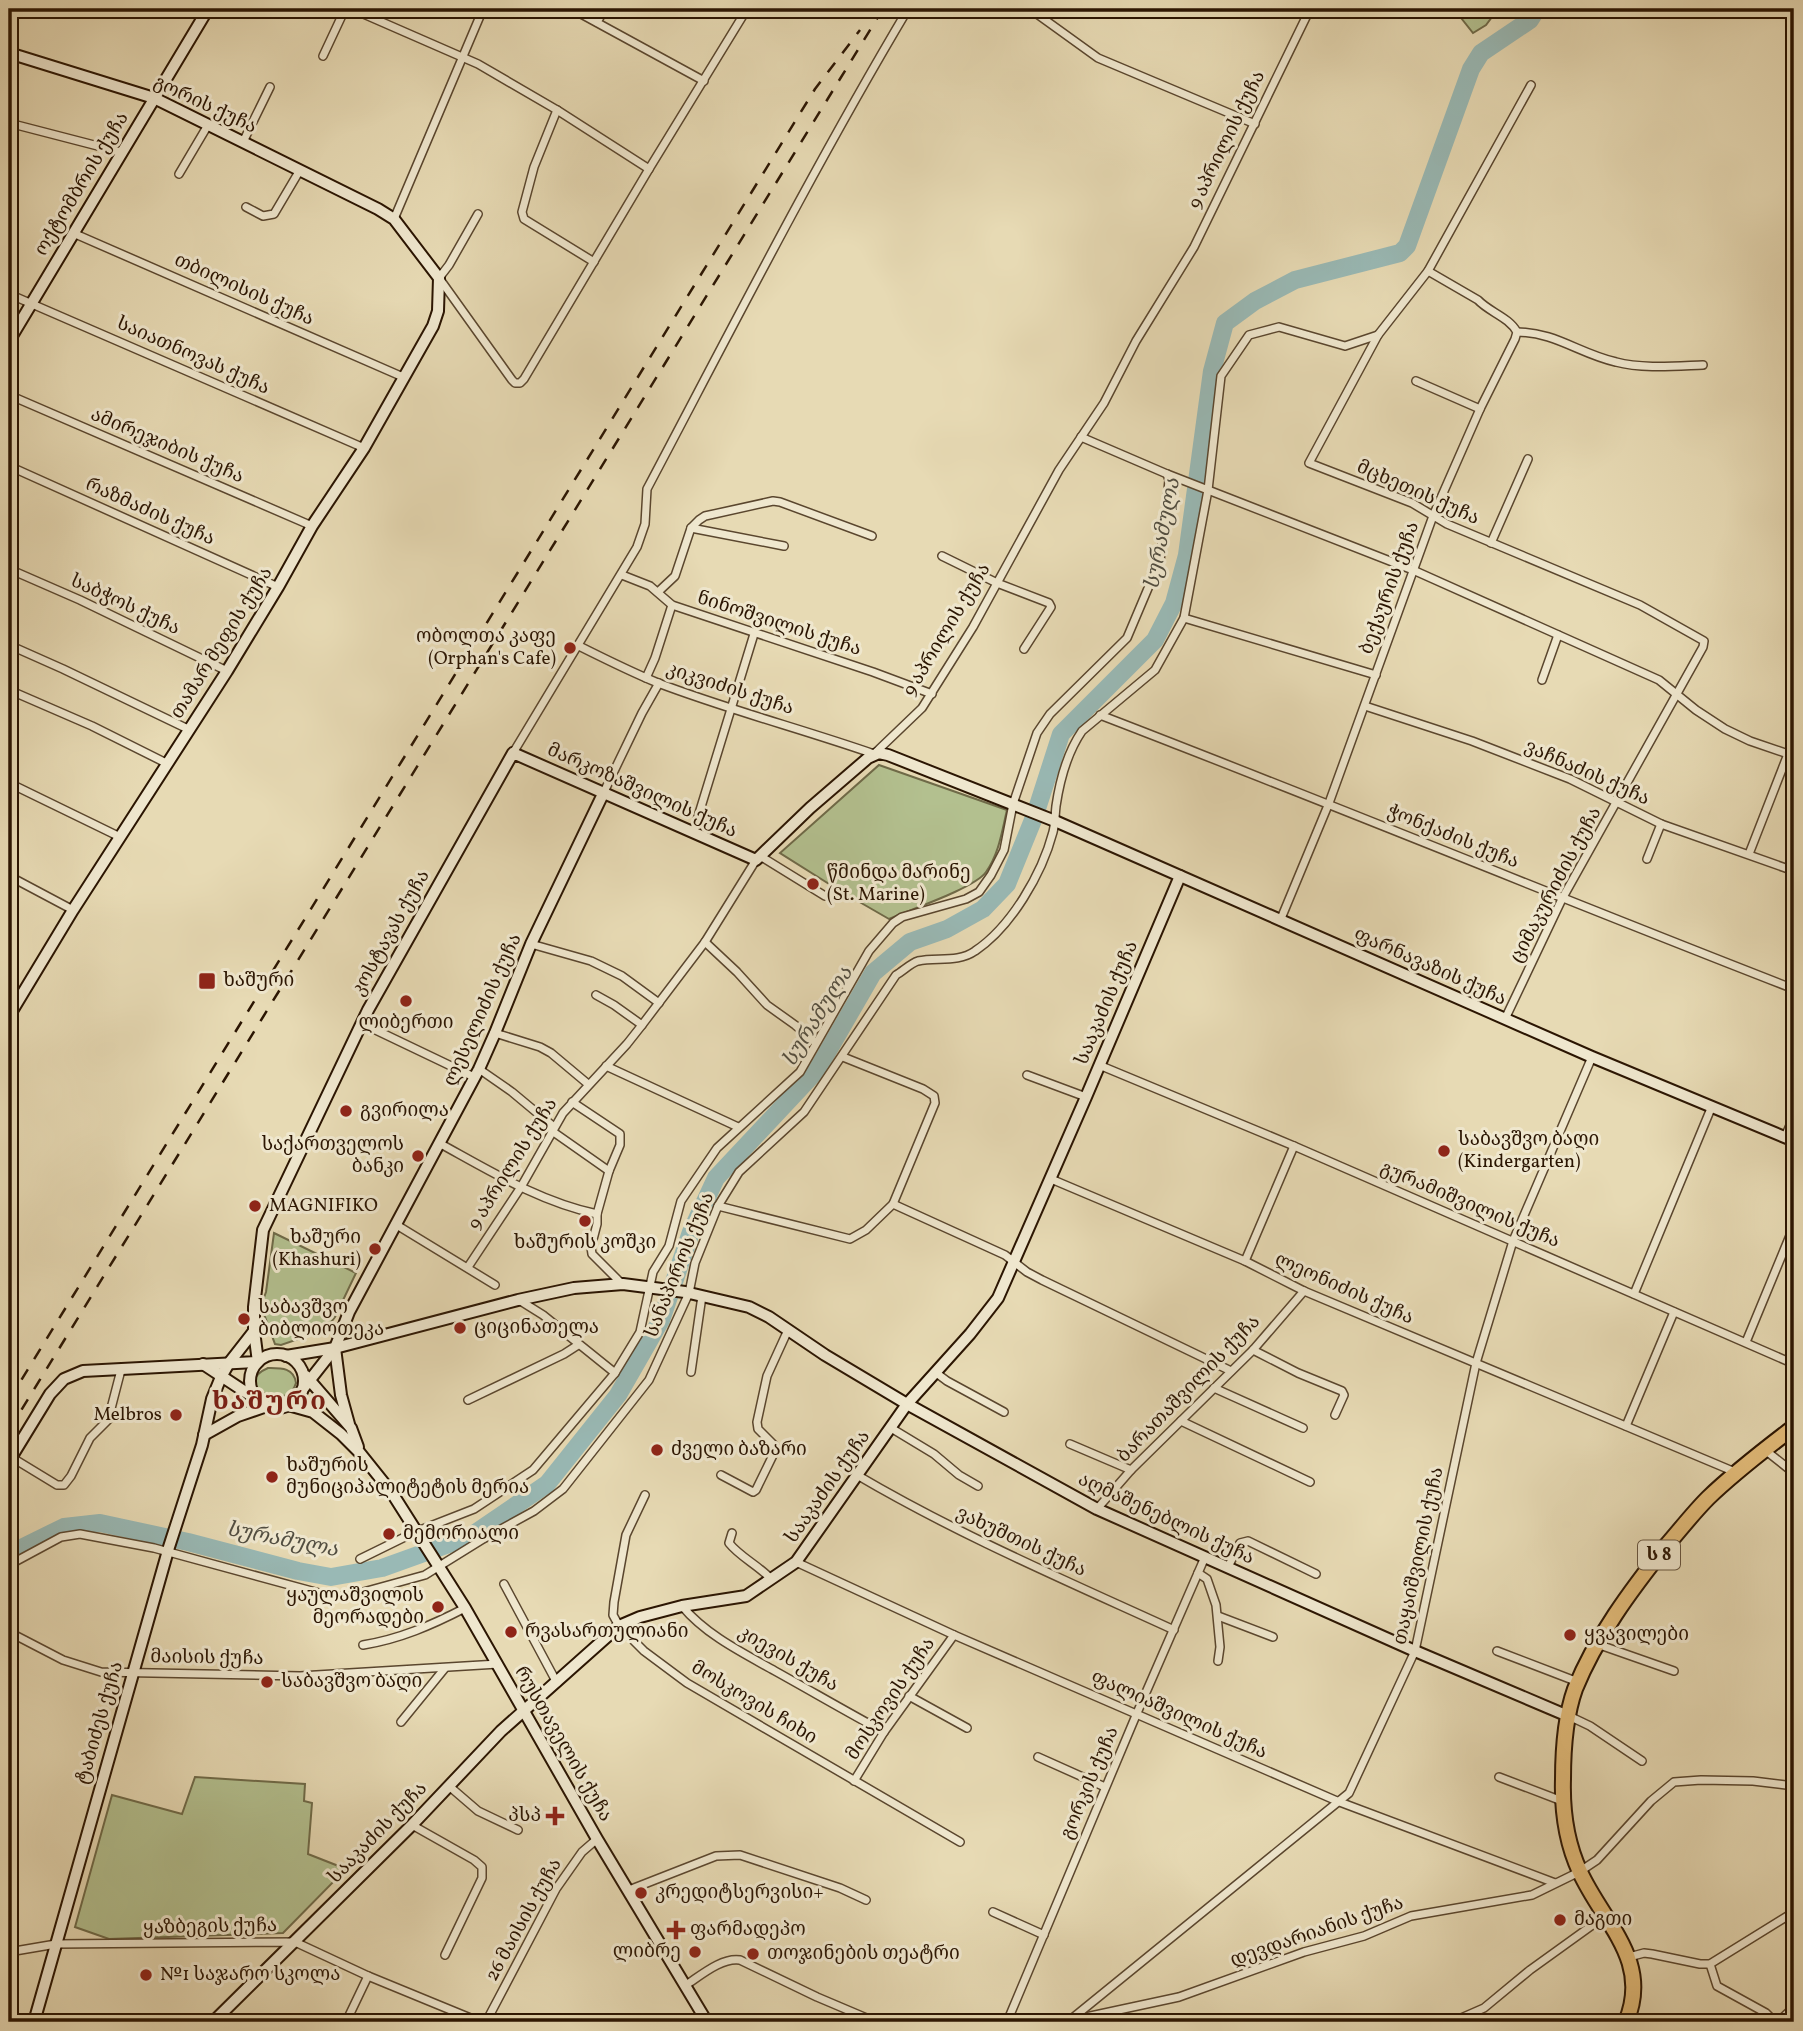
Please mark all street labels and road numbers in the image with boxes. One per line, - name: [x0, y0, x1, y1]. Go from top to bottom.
- street label: 9 აპრილის ქუჩა: [1182, 66, 1272, 214]
- street label: გორის ქუჩა: [149, 70, 261, 140]
- street label: ოქტომბრის ქუჩა: [29, 107, 135, 261]
- street label: თბილისის ქუჩა: [170, 248, 318, 332]
- street label: საიათნოვას ქუჩა: [112, 311, 274, 401]
- street label: ამირეჯიბის ქუჩა: [86, 402, 248, 490]
- street label: მცხეთის ქუჩა: [1353, 454, 1483, 532]
- street label: რაზმაძის ქუჩა: [81, 472, 219, 552]
- street label: ბექაურის ქუჩა: [1354, 518, 1426, 658]
- street label: 9 აპრილის ქუჩა: [897, 559, 997, 701]
- street label: თამარ მეფის ქუჩა: [165, 562, 279, 724]
- street label: საბჭოს ქუჩა: [66, 568, 184, 642]
- street label: ნინოშვილის ქუჩა: [694, 585, 864, 663]
- street label: კიკვიძის ქუჩა: [663, 656, 797, 722]
- street label: ვაჩნაძის ქუჩა: [1520, 734, 1654, 812]
- street label: მარკოზაშვილის ქუჩა: [543, 737, 741, 845]
- street label: ჭონქაძის ქუჩა: [1383, 799, 1523, 875]
- street label: ციმაკურიძის ქუჩა: [1504, 803, 1608, 967]
- street label: კოსტავას ქუჩა: [346, 865, 436, 1001]
- street label: ფარნავაზის ქუჩა: [1349, 922, 1511, 1012]
- street label: ლესელიძის ქუჩა: [438, 930, 528, 1090]
- street label: სააკაძის ქუჩა: [1069, 937, 1145, 1069]
- street label: 9 აპრილის ქუჩა: [462, 1093, 564, 1235]
- street label: გურამიშვილის ქუჩა: [1376, 1155, 1564, 1255]
- street label: სანაპიროს ქუჩა: [639, 1188, 721, 1342]
- street label: ლეონიძის ქუჩა: [1270, 1247, 1418, 1331]
- street label: ბარათაშვილის ქუჩა: [1112, 1310, 1266, 1468]
- street label: სააკაძის ქუჩა: [779, 1425, 877, 1549]
- street label: თაყაიშვილის ქუჩა: [1387, 1465, 1451, 1647]
- street label: აღმაშენებლის ქუჩა: [1074, 1467, 1258, 1571]
- street label: ვახუშთის ქუჩა: [952, 1500, 1090, 1584]
- road number: ს 8: [1638, 1540, 1680, 1570]
- street label: კიევის ქუჩა: [733, 1620, 843, 1698]
- street label: მოსკოვის ქუჩა: [840, 1633, 942, 1765]
- street label: მაისის ქუჩა: [150, 1644, 264, 1672]
- street label: მოსკოვის ჩიხი: [686, 1655, 822, 1751]
- street label: ტაბიძეს ქუჩა: [70, 1658, 130, 1788]
- street label: რუსთაველის ქუჩა: [508, 1661, 618, 1827]
- street label: ფალიაშვილის ქუჩა: [1087, 1664, 1271, 1766]
- street label: გორკის ქუჩა: [1055, 1723, 1125, 1843]
- street label: სააკაძის ქუჩა: [323, 1776, 433, 1890]
- street label: 26 მაისის ქუჩა: [479, 1854, 569, 1986]
- street label: დევდარიანის ქუჩა: [1227, 1890, 1407, 1974]
- street label: ყაზბეგის ქუჩა: [143, 1913, 277, 1941]

